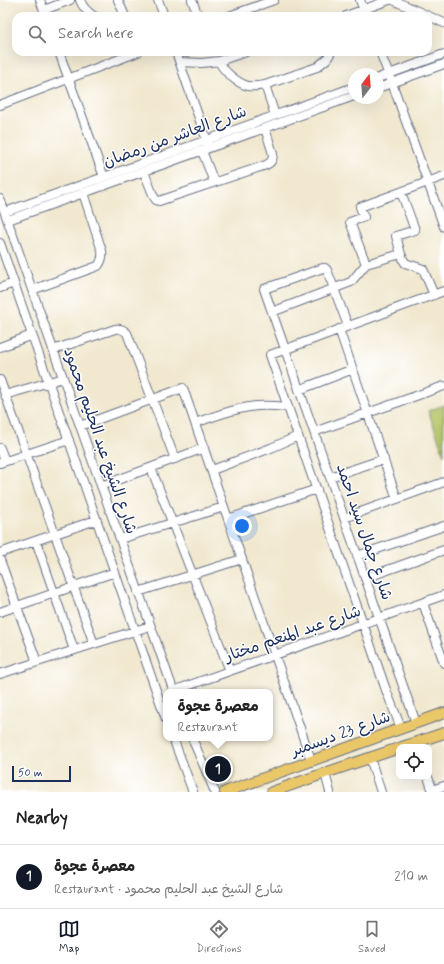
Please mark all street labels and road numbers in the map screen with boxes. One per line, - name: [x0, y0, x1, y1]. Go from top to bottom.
- street label: شارع العاشر من رمضان: [100, 101, 250, 173]
- street label: شارع الشيخ عبد الحليم محمود: [57, 345, 142, 537]
- street label: شارع جمال سيد احمد: [331, 461, 397, 603]
- street label: شارع عبد المنعم مختار: [220, 601, 364, 669]
- street label: شارع 23 ديسمبر: [287, 706, 394, 762]

